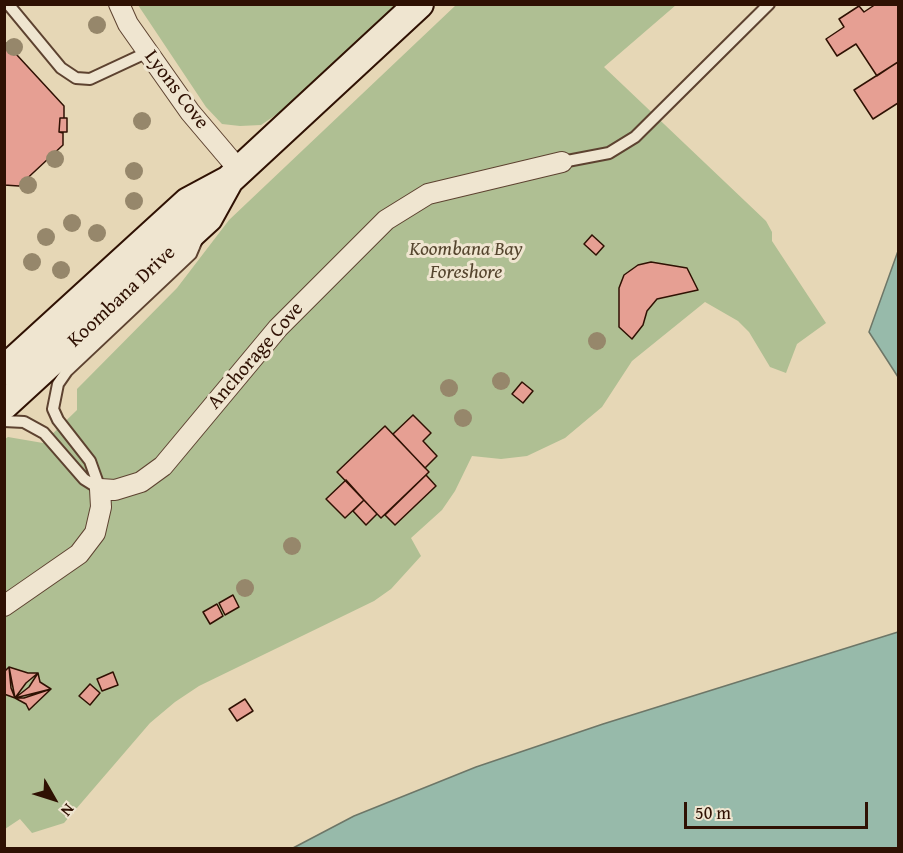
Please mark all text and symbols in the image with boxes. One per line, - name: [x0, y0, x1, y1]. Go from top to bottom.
- street label: Lyons Cove: [139, 46, 213, 134]
- park label: Koombana Bay Foreshore: [409, 238, 523, 285]
- street label: Koombana Drive: [63, 241, 181, 353]
- street label: Anchorage Cove: [203, 298, 309, 414]
- north arrow: [24, 769, 84, 829]
- scale bar: [687, 790, 872, 828]
- text: N: [55, 799, 81, 822]
- text: 50 m: [695, 799, 731, 826]

